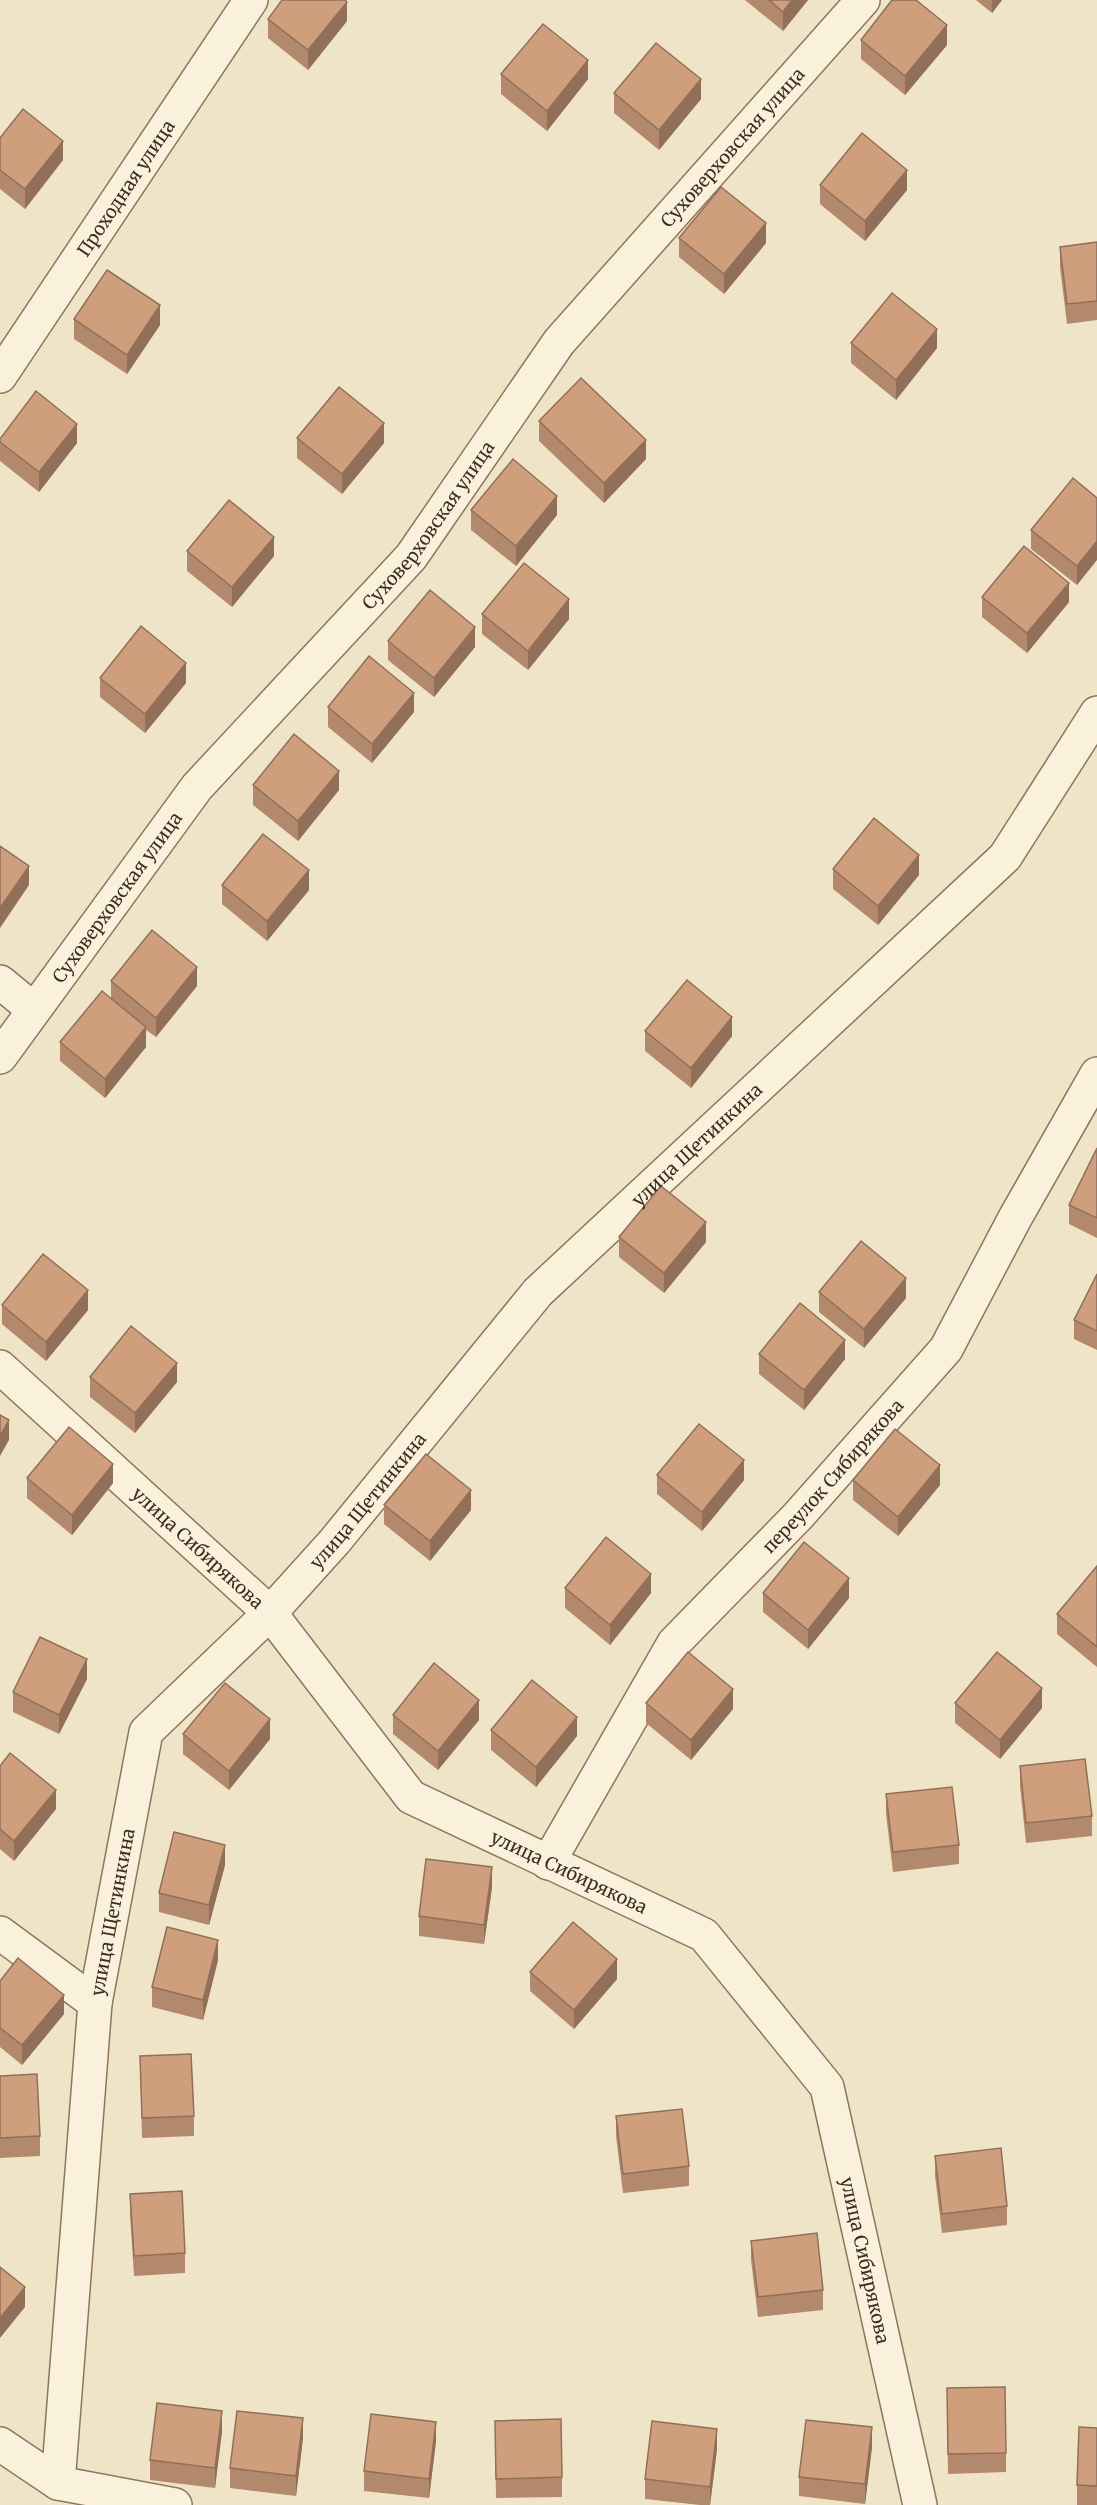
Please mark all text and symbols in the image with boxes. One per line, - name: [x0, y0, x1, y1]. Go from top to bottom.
- street label: Суховерховская улица: [655, 62, 809, 232]
- street label: Проходная улица: [72, 115, 180, 261]
- street label: Суховерховская улица: [357, 436, 499, 614]
- street label: Суховерховская улица: [47, 807, 187, 987]
- street label: улица Щетинкина: [626, 1078, 767, 1211]
- street label: переулок Сибирякова: [757, 1394, 908, 1558]
- street label: улица Щетинкина: [304, 1427, 431, 1573]
- street label: улица Сибирякова: [127, 1482, 269, 1614]
- street label: улица Сибирякова: [487, 1825, 651, 1918]
- street label: улица Щетинкина: [85, 1826, 139, 1998]
- street label: улица Сибирякова: [836, 2175, 895, 2346]

